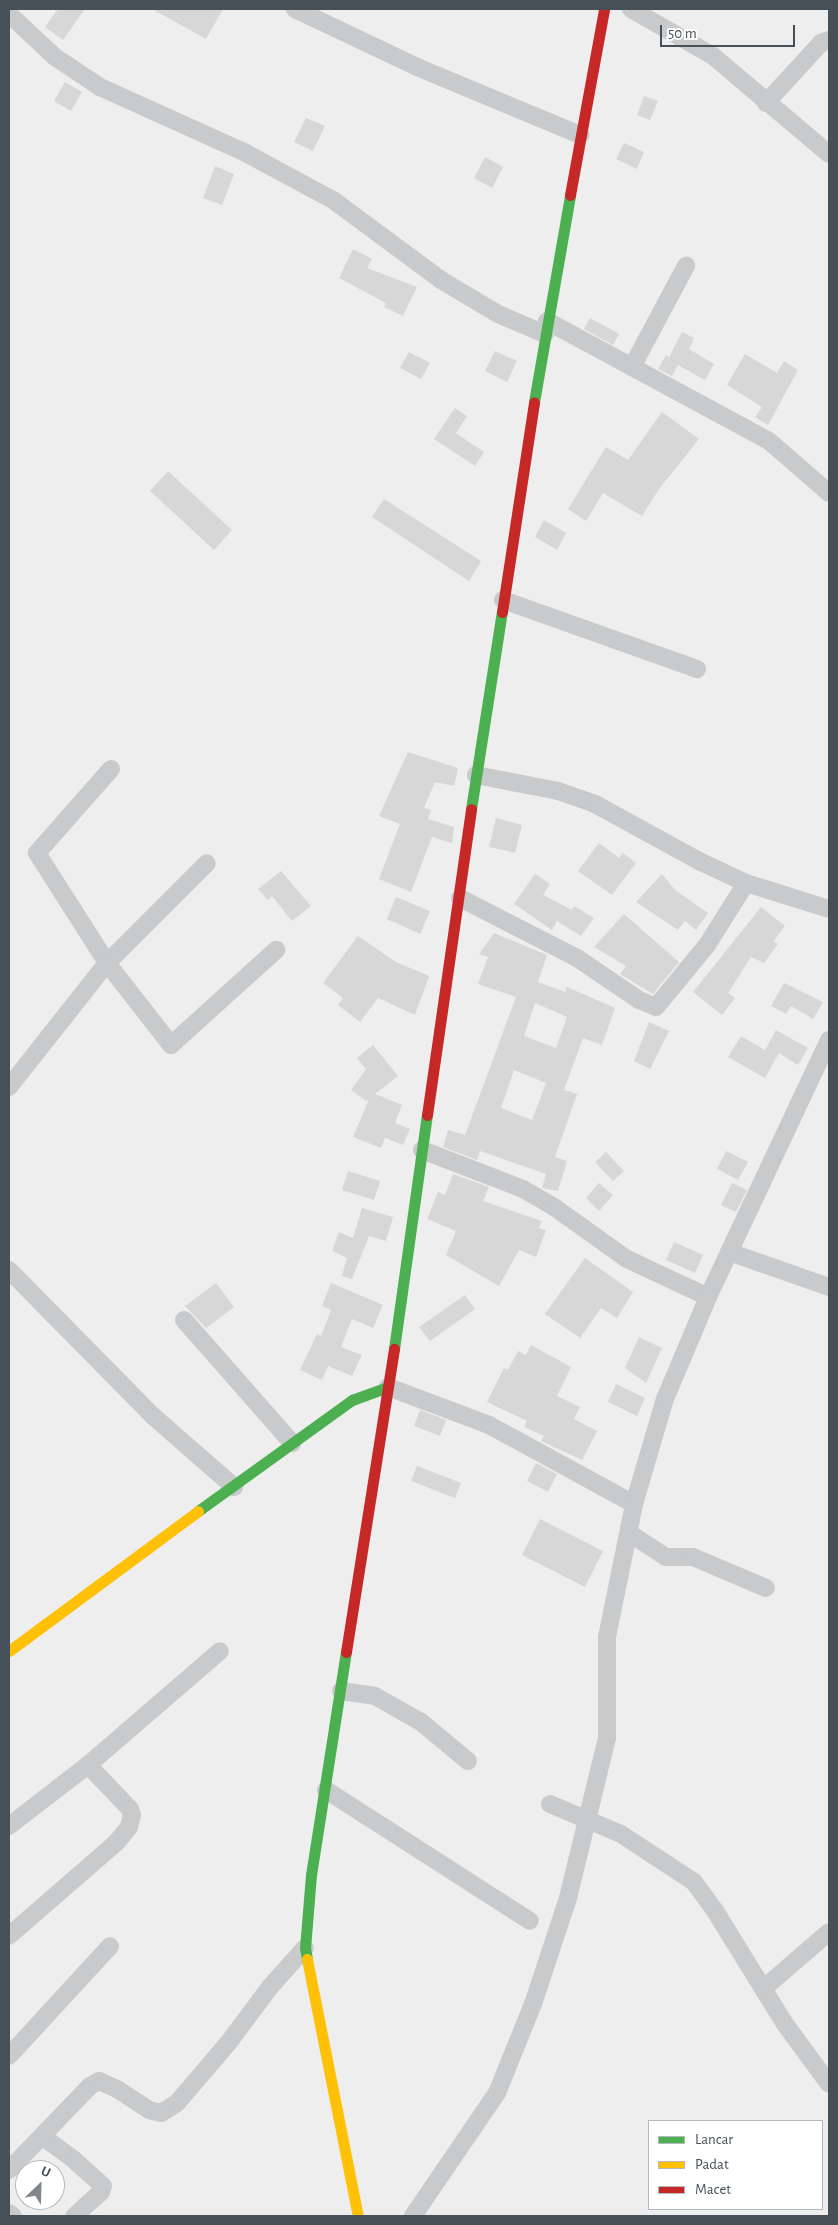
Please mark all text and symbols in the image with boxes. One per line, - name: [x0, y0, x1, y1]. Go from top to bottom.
- scale bar: [663, 15, 798, 47]
- text: 50 m: [668, 26, 697, 41]
- legend: [648, 2120, 823, 2210]
- text: Lancar: [695, 2132, 733, 2147]
- text: Padat: [695, 2157, 729, 2172]
- north arrow: [15, 2160, 65, 2210]
- text: U: [39, 2164, 53, 2180]
- text: Macet: [695, 2182, 731, 2197]

